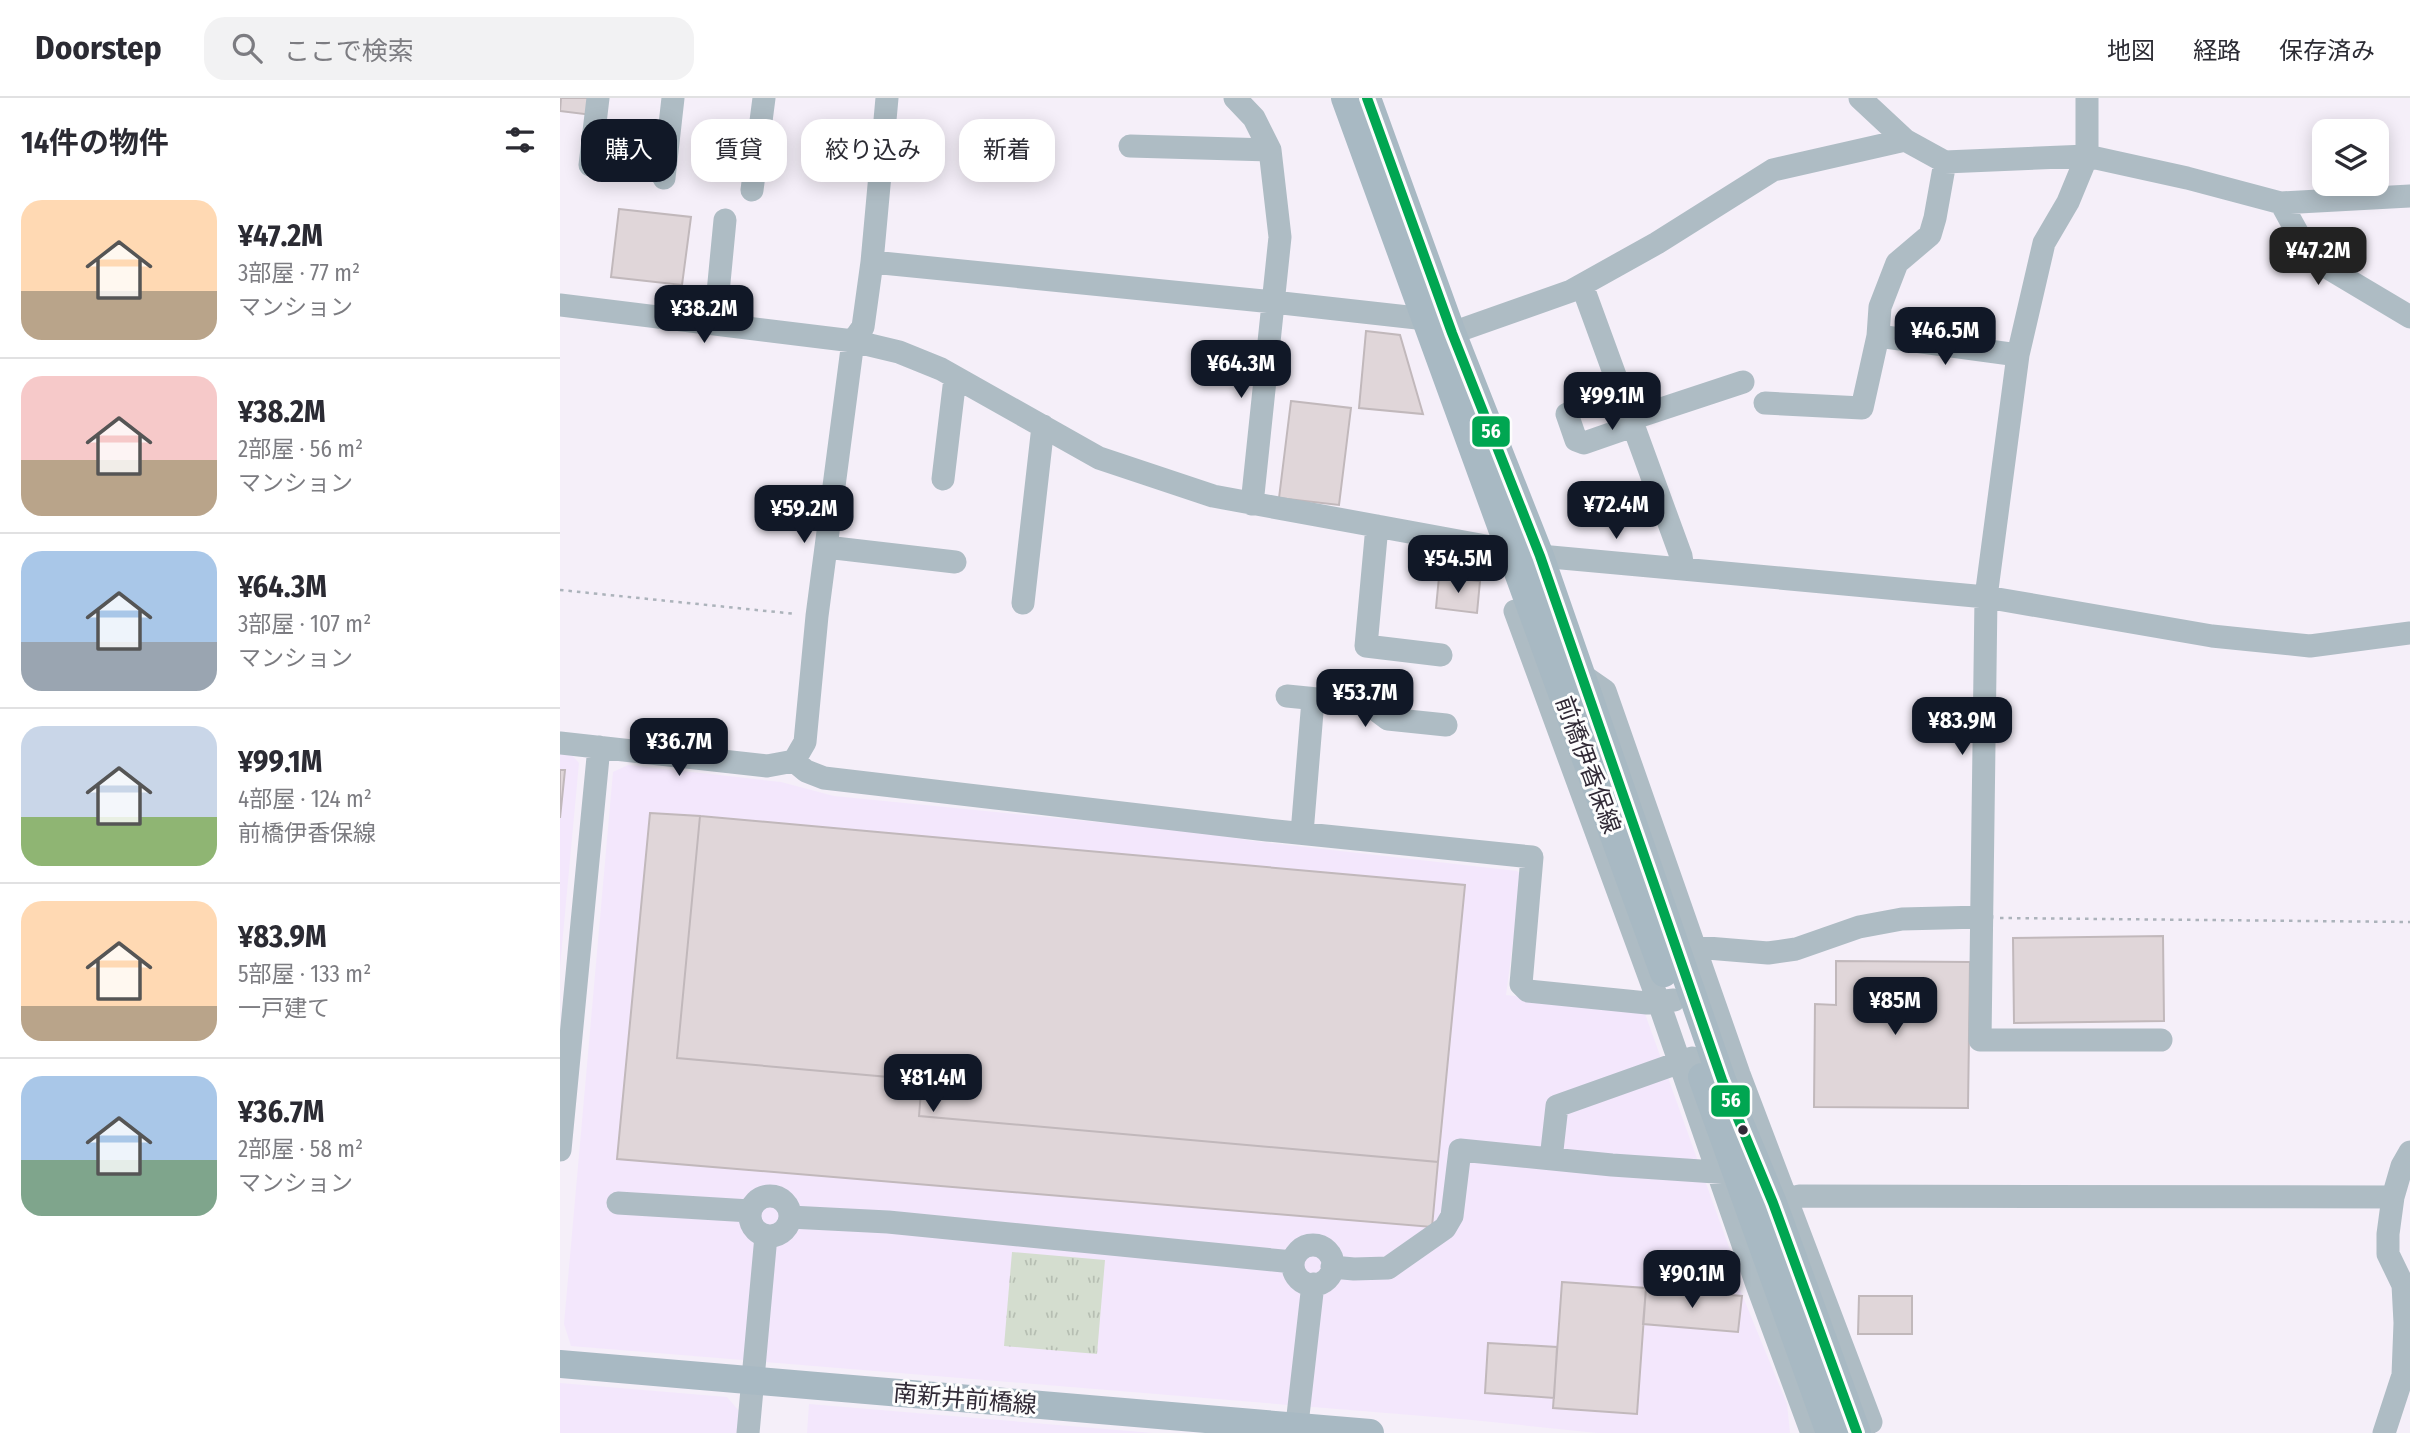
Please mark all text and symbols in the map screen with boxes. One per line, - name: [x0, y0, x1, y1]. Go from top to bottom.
- search box: [204, 17, 694, 80]
- text: Doorstep: [35, 28, 162, 68]
- icon: search: [228, 29, 266, 67]
- text: ここで検索: [284, 36, 414, 67]
- text: 地図: [2107, 37, 2155, 65]
- text: 経路: [2193, 37, 2241, 65]
- text: 保存済み: [2279, 37, 2375, 65]
- chip: 購入: [581, 119, 677, 182]
- chip: 賃貸: [691, 119, 787, 182]
- chip: 絞り込み: [801, 119, 945, 182]
- chip: 新着: [959, 119, 1055, 182]
- map controls: [2312, 119, 2389, 196]
- button: layers: [2312, 119, 2389, 196]
- icon: filters: [501, 121, 539, 159]
- text: 14件の物件: [21, 125, 169, 161]
- text: ¥47.2M: [238, 218, 323, 254]
- icon: home: [77, 228, 161, 312]
- pin: ¥47.2M: [2261, 228, 2375, 287]
- text: ¥47.2M: [2285, 236, 2351, 264]
- text: 3部屋 · 77 m²: [238, 259, 360, 287]
- pin: ¥38.2M: [647, 286, 761, 345]
- text: マンション: [238, 293, 353, 321]
- text: ¥38.2M: [670, 294, 738, 322]
- pin: ¥46.5M: [1888, 308, 2002, 367]
- text: ¥46.5M: [1911, 316, 1979, 344]
- pin: ¥64.3M: [1184, 341, 1298, 400]
- text: ¥64.3M: [1207, 349, 1275, 377]
- pin: ¥99.1M: [1555, 372, 1669, 432]
- text: ¥99.1M: [1580, 381, 1644, 409]
- text: ¥38.2M: [238, 394, 326, 430]
- icon: home: [77, 404, 161, 488]
- line badge: 56: [1471, 415, 1511, 448]
- text: 56: [1481, 420, 1501, 443]
- text: 2部屋 · 56 m²: [238, 435, 363, 463]
- text: マンション: [238, 469, 353, 497]
- pin: ¥72.4M: [1559, 482, 1673, 541]
- pin: ¥59.2M: [747, 486, 861, 545]
- text: ¥72.4M: [1583, 490, 1649, 518]
- text: ¥59.2M: [771, 494, 837, 522]
- pin: ¥54.5M: [1401, 536, 1515, 595]
- text: ¥54.5M: [1424, 544, 1492, 572]
- text: ¥64.3M: [238, 569, 327, 605]
- icon: home: [77, 579, 161, 663]
- text: 3部屋 · 107 m²: [238, 610, 371, 638]
- text: マンション: [238, 644, 353, 672]
- pin: ¥53.7M: [1308, 670, 1422, 729]
- text: ¥53.7M: [1332, 678, 1398, 706]
- street label: 前橋伊香保線: [1550, 693, 1626, 837]
- pin: ¥83.9M: [1905, 698, 2019, 757]
- text: ¥83.9M: [1928, 706, 1996, 734]
- pin: ¥36.7M: [622, 718, 736, 778]
- text: ¥36.7M: [646, 727, 712, 755]
- text: ¥99.1M: [238, 744, 322, 780]
- icon: home: [77, 754, 161, 838]
- text: 4部屋 · 124 m²: [238, 785, 372, 813]
- text: 前橋伊香保線: [238, 819, 376, 847]
- text: ¥83.9M: [238, 919, 327, 955]
- icon: home: [77, 929, 161, 1013]
- text: 5部屋 · 133 m²: [238, 960, 371, 988]
- pin: ¥85M: [1854, 978, 1936, 1037]
- text: ¥85M: [1869, 986, 1921, 1014]
- text: 一戸建て: [238, 994, 330, 1022]
- pin: ¥81.4M: [876, 1054, 990, 1114]
- text: ¥81.4M: [900, 1063, 966, 1091]
- line badge: 56: [1710, 1084, 1751, 1118]
- text: 56: [1721, 1089, 1741, 1112]
- text: ¥36.7M: [238, 1094, 324, 1130]
- icon: home: [77, 1104, 161, 1188]
- unlabelled marker: [1736, 1123, 1750, 1137]
- text: 2部屋 · 58 m²: [238, 1135, 363, 1163]
- text: マンション: [238, 1169, 353, 1197]
- pin: ¥90.1M: [1635, 1250, 1749, 1310]
- text: ¥90.1M: [1659, 1259, 1725, 1287]
- street label: 南新井前橋線: [892, 1379, 1038, 1419]

